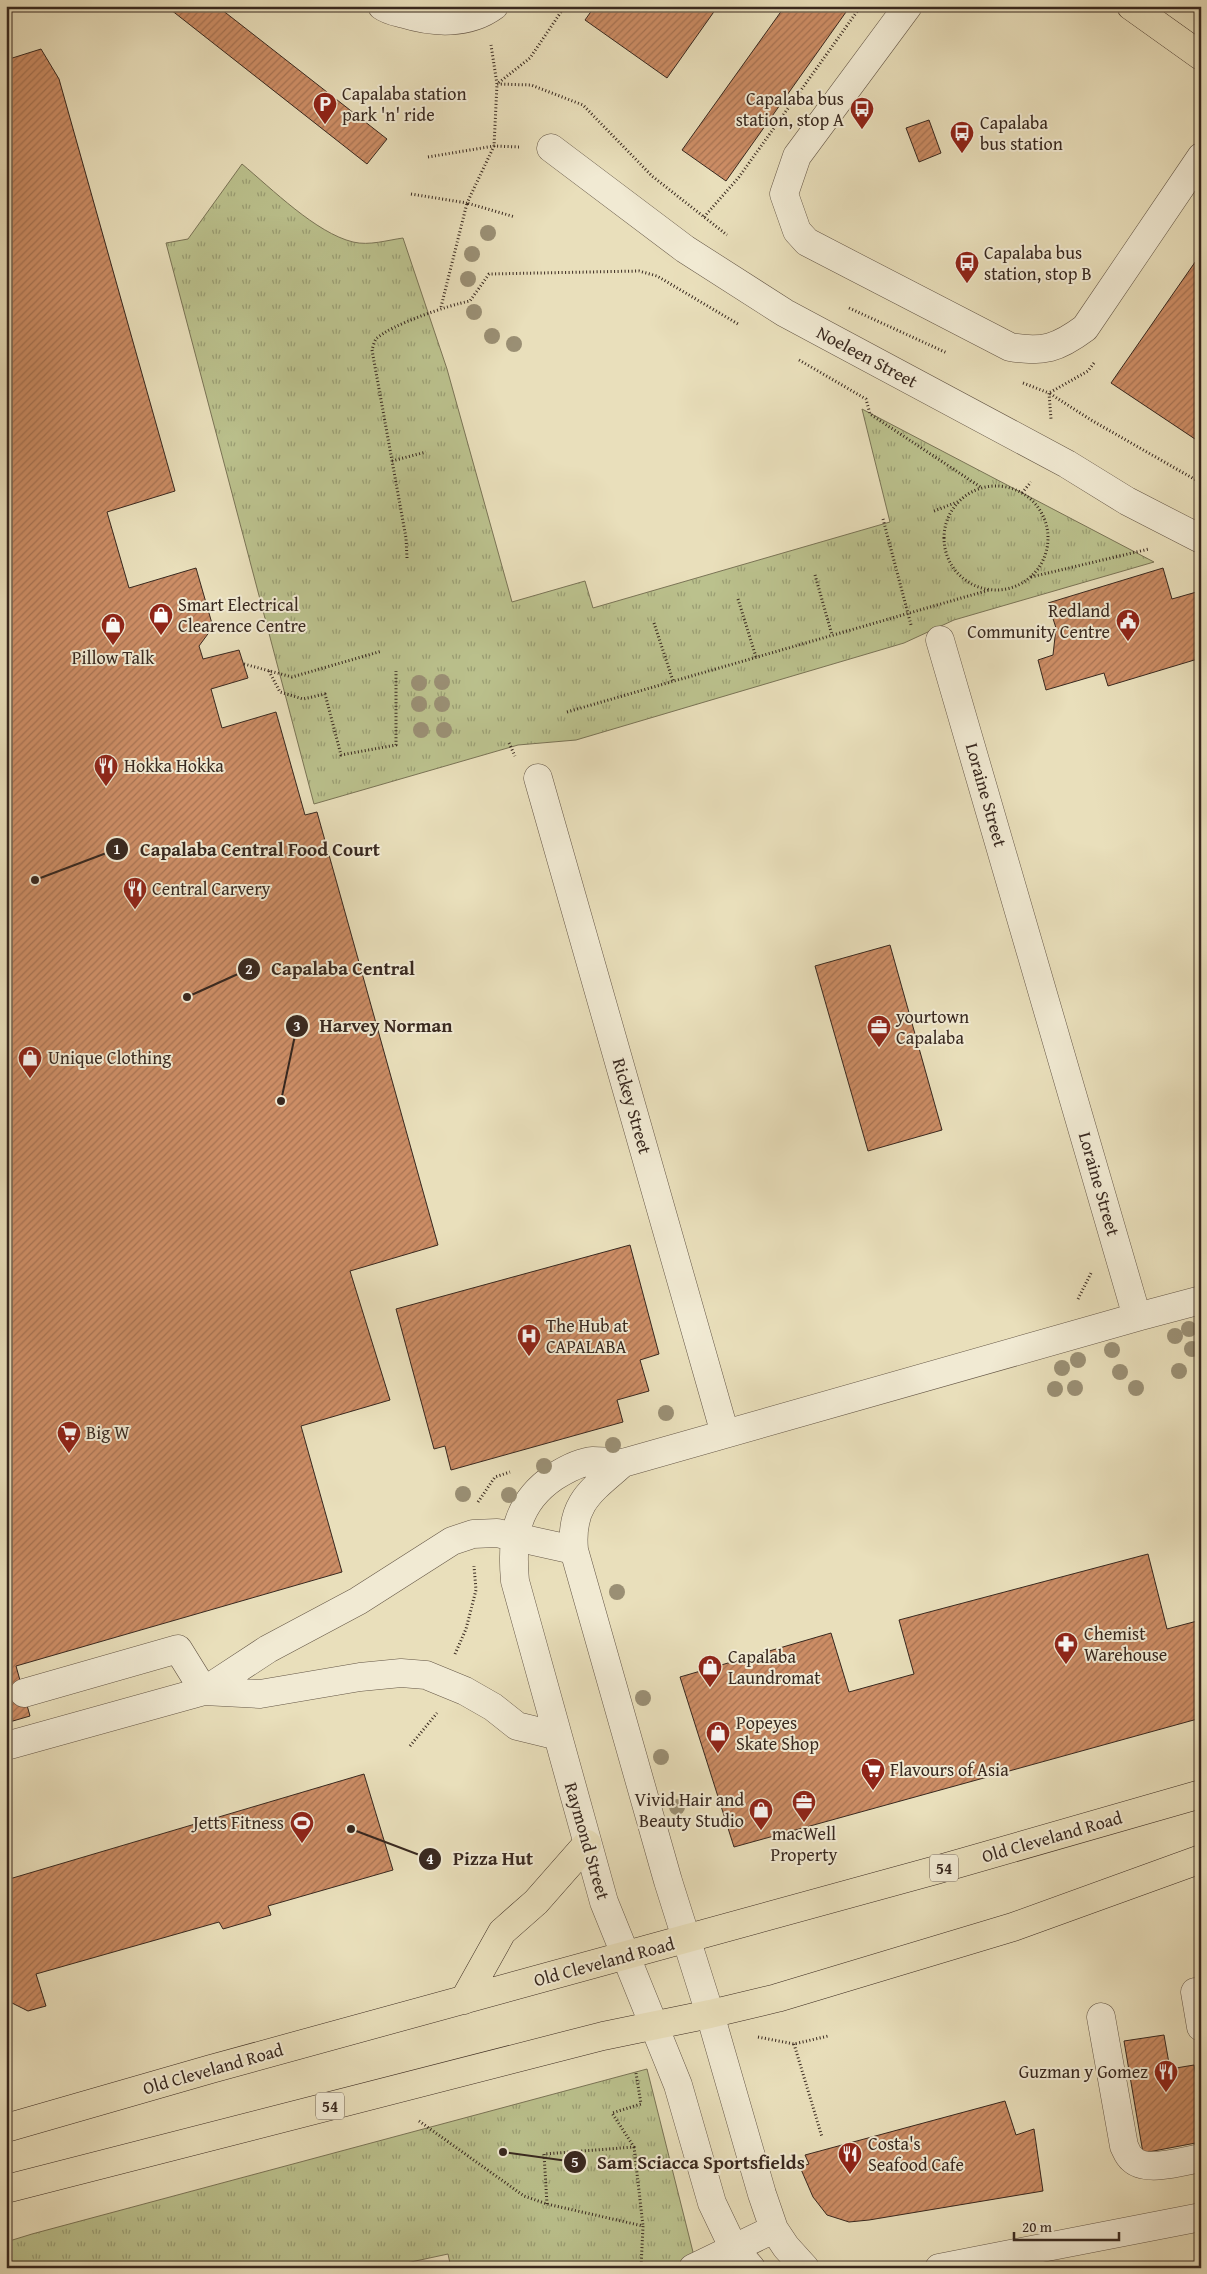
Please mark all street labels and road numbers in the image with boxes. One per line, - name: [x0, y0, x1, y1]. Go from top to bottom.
- street label: Noeleen Street: [812, 319, 923, 395]
- street label: Loraine Street: [959, 740, 1014, 851]
- street label: Rickey Street: [606, 1055, 659, 1158]
- street label: Loraine Street: [1072, 1129, 1127, 1240]
- street label: Raymond Street: [558, 1779, 617, 1903]
- street label: Old Cleveland Road: [979, 1803, 1126, 1869]
- road number: 54: [930, 1855, 958, 1882]
- street label: Old Cleveland Road: [530, 1930, 678, 1993]
- street label: Old Cleveland Road: [140, 2035, 287, 2101]
- road number: 54: [316, 2092, 344, 2120]

